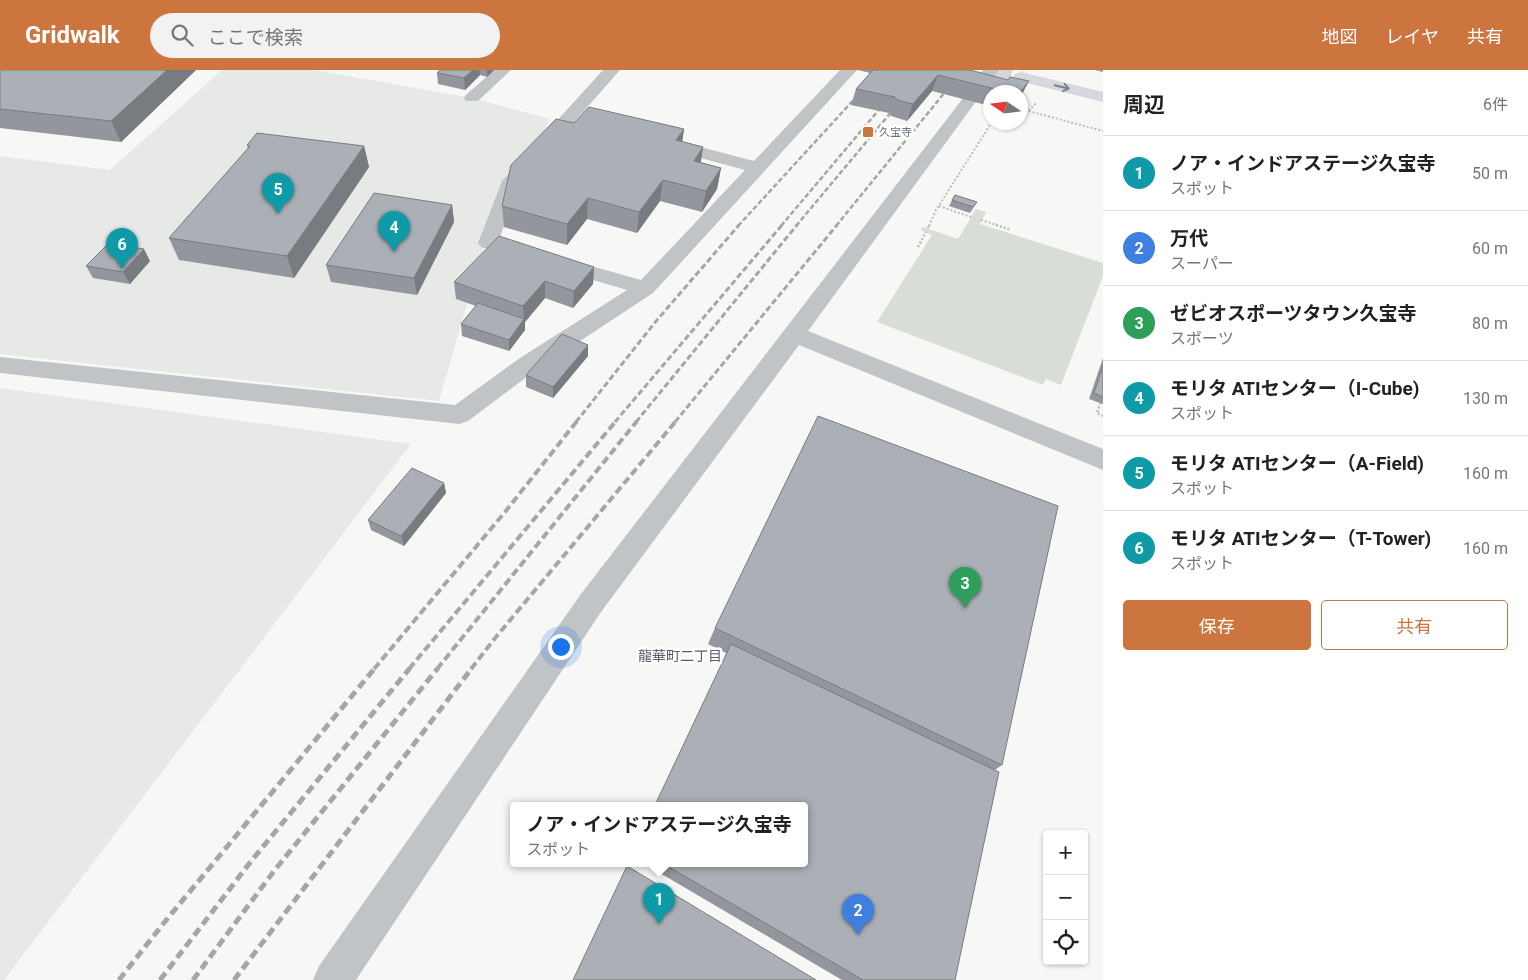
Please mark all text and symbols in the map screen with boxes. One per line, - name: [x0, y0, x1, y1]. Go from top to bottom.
- search box: [150, 13, 500, 58]
- text: Gridwalk: [25, 21, 120, 49]
- icon: search: [168, 21, 196, 49]
- text: ここで検索: [208, 26, 303, 49]
- text: 地図: [1322, 26, 1358, 47]
- text: レイヤ: [1386, 26, 1439, 47]
- text: 共有: [1467, 26, 1503, 47]
- one-way arrow: [1054, 83, 1070, 92]
- north arrow: [983, 85, 1028, 130]
- text: 周辺: [1123, 93, 1165, 117]
- text: 6件: [1483, 95, 1508, 114]
- marker: 久宝寺: [861, 125, 875, 139]
- place label: 久宝寺: [879, 126, 912, 139]
- text: ノア・インドアステージ久宝寺: [1170, 152, 1436, 175]
- text: 1: [1134, 164, 1144, 183]
- text: 50 m: [1472, 164, 1508, 183]
- pin: 5: [262, 173, 294, 214]
- text: スポット: [1170, 179, 1234, 198]
- pin: 4: [378, 211, 410, 252]
- text: 万代: [1170, 227, 1208, 250]
- pin: 6: [106, 228, 138, 269]
- text: 2: [1134, 239, 1144, 258]
- text: 60 m: [1472, 239, 1508, 258]
- text: スーパー: [1170, 254, 1234, 273]
- text: ゼビオスポーツタウン久宝寺: [1170, 302, 1417, 325]
- text: 3: [1134, 314, 1144, 333]
- text: 80 m: [1472, 314, 1508, 333]
- text: スポーツ: [1170, 329, 1234, 348]
- text: モリタ ATIセンター（I-Cube): [1170, 377, 1419, 400]
- text: 4: [1134, 389, 1144, 408]
- text: 130 m: [1463, 389, 1508, 408]
- text: スポット: [1170, 404, 1234, 423]
- text: モリタ ATIセンター（A-Field): [1170, 452, 1424, 475]
- text: 5: [1134, 464, 1144, 483]
- text: 160 m: [1463, 464, 1508, 483]
- text: スポット: [1170, 479, 1234, 498]
- text: モリタ ATIセンター（T-Tower): [1170, 527, 1431, 550]
- text: 6: [1134, 539, 1144, 558]
- text: 160 m: [1463, 539, 1508, 558]
- text: スポット: [1170, 554, 1234, 573]
- pin: 3: [949, 567, 981, 608]
- button: 保存: [1123, 600, 1311, 650]
- button: 共有: [1321, 600, 1508, 650]
- your location: [548, 634, 574, 660]
- district label: 龍華町二丁目: [638, 648, 722, 664]
- popup: [510, 802, 808, 867]
- text: ノア・インドアステージ久宝寺: [526, 813, 792, 836]
- map controls: [1043, 830, 1088, 965]
- button: +: [1043, 830, 1088, 875]
- text: スポット: [526, 840, 590, 859]
- button: −: [1043, 875, 1088, 920]
- pin: 1: [643, 883, 675, 924]
- pin: 2: [842, 894, 874, 935]
- button: locate: [1043, 920, 1088, 965]

